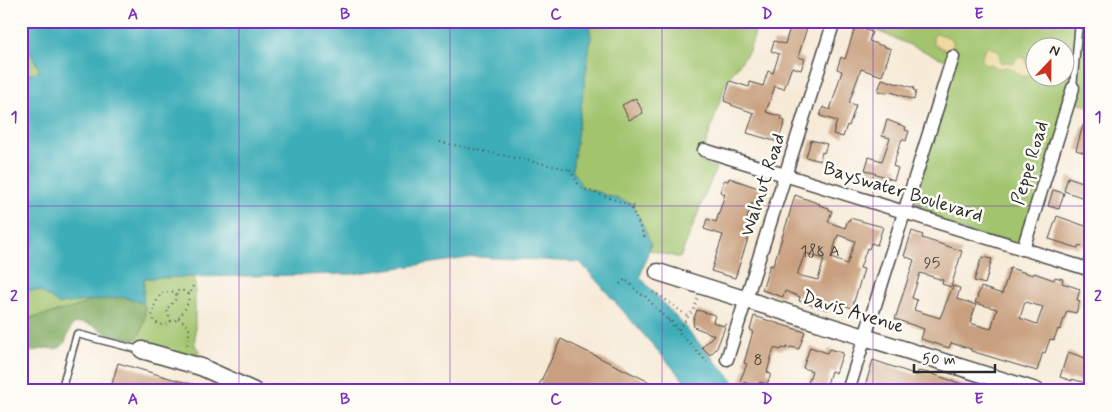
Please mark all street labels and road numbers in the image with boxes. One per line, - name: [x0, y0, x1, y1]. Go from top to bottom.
- street label: Peppe Road: [1005, 118, 1055, 208]
- street label: Walnut Road: [735, 130, 791, 240]
- street label: Bayswater Boulevard: [820, 156, 986, 228]
- street label: Davis Avenue: [799, 285, 907, 339]

